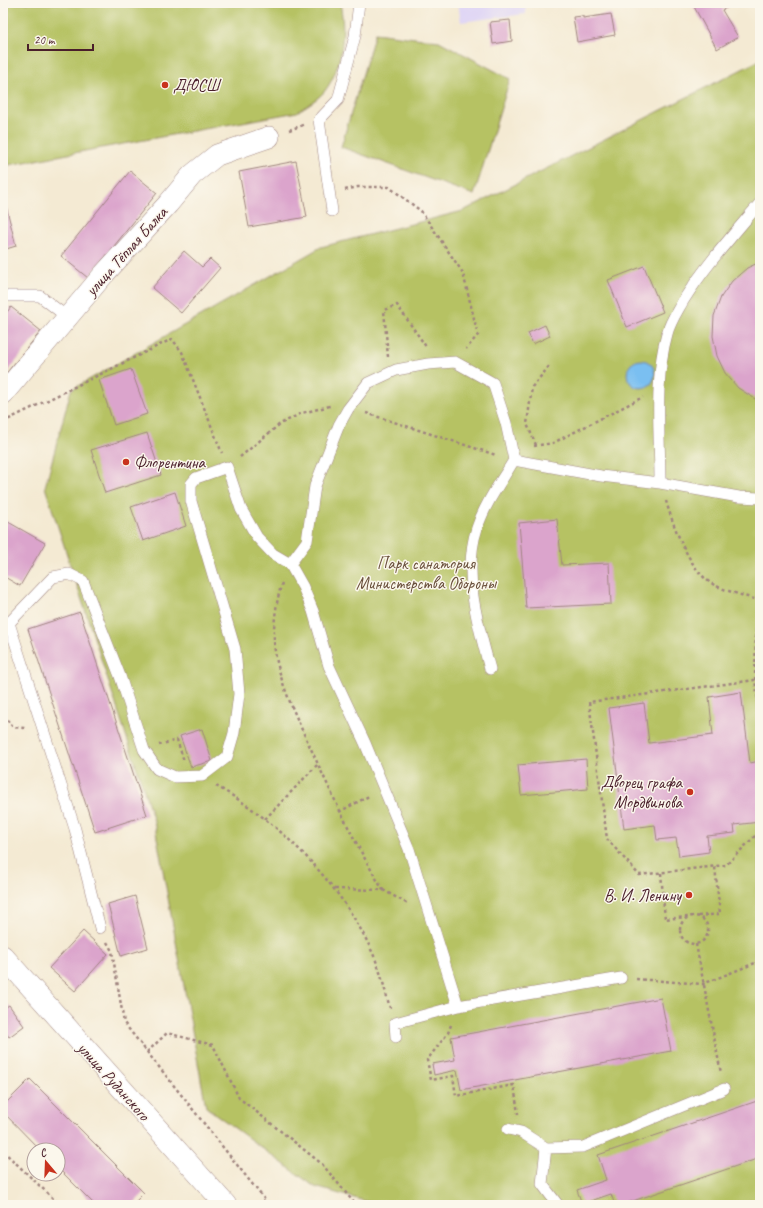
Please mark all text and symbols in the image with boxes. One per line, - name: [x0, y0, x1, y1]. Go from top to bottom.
- scale bar: [28, 26, 93, 52]
- text: 20 m: [34, 32, 56, 48]
- place label: ДЮСШ: [173, 75, 222, 96]
- marker: ДЮСШ: [160, 80, 170, 90]
- street label: улица Тёплая Балка: [80, 201, 173, 301]
- place label: Флорентина: [134, 452, 206, 473]
- marker: Флорентина: [121, 457, 131, 467]
- park label: Парк санатория Министерства Обороны: [356, 553, 498, 594]
- place label: Дворец графа Мордвинова: [601, 772, 684, 813]
- marker: Дворец графа Мордвинова: [685, 787, 695, 797]
- place label: В. И. Ленину: [604, 885, 682, 906]
- marker: В. И. Ленину: [684, 890, 694, 900]
- street label: улица Руданского: [72, 1037, 155, 1126]
- north arrow: [26, 1142, 66, 1182]
- text: С: [38, 1145, 49, 1160]

